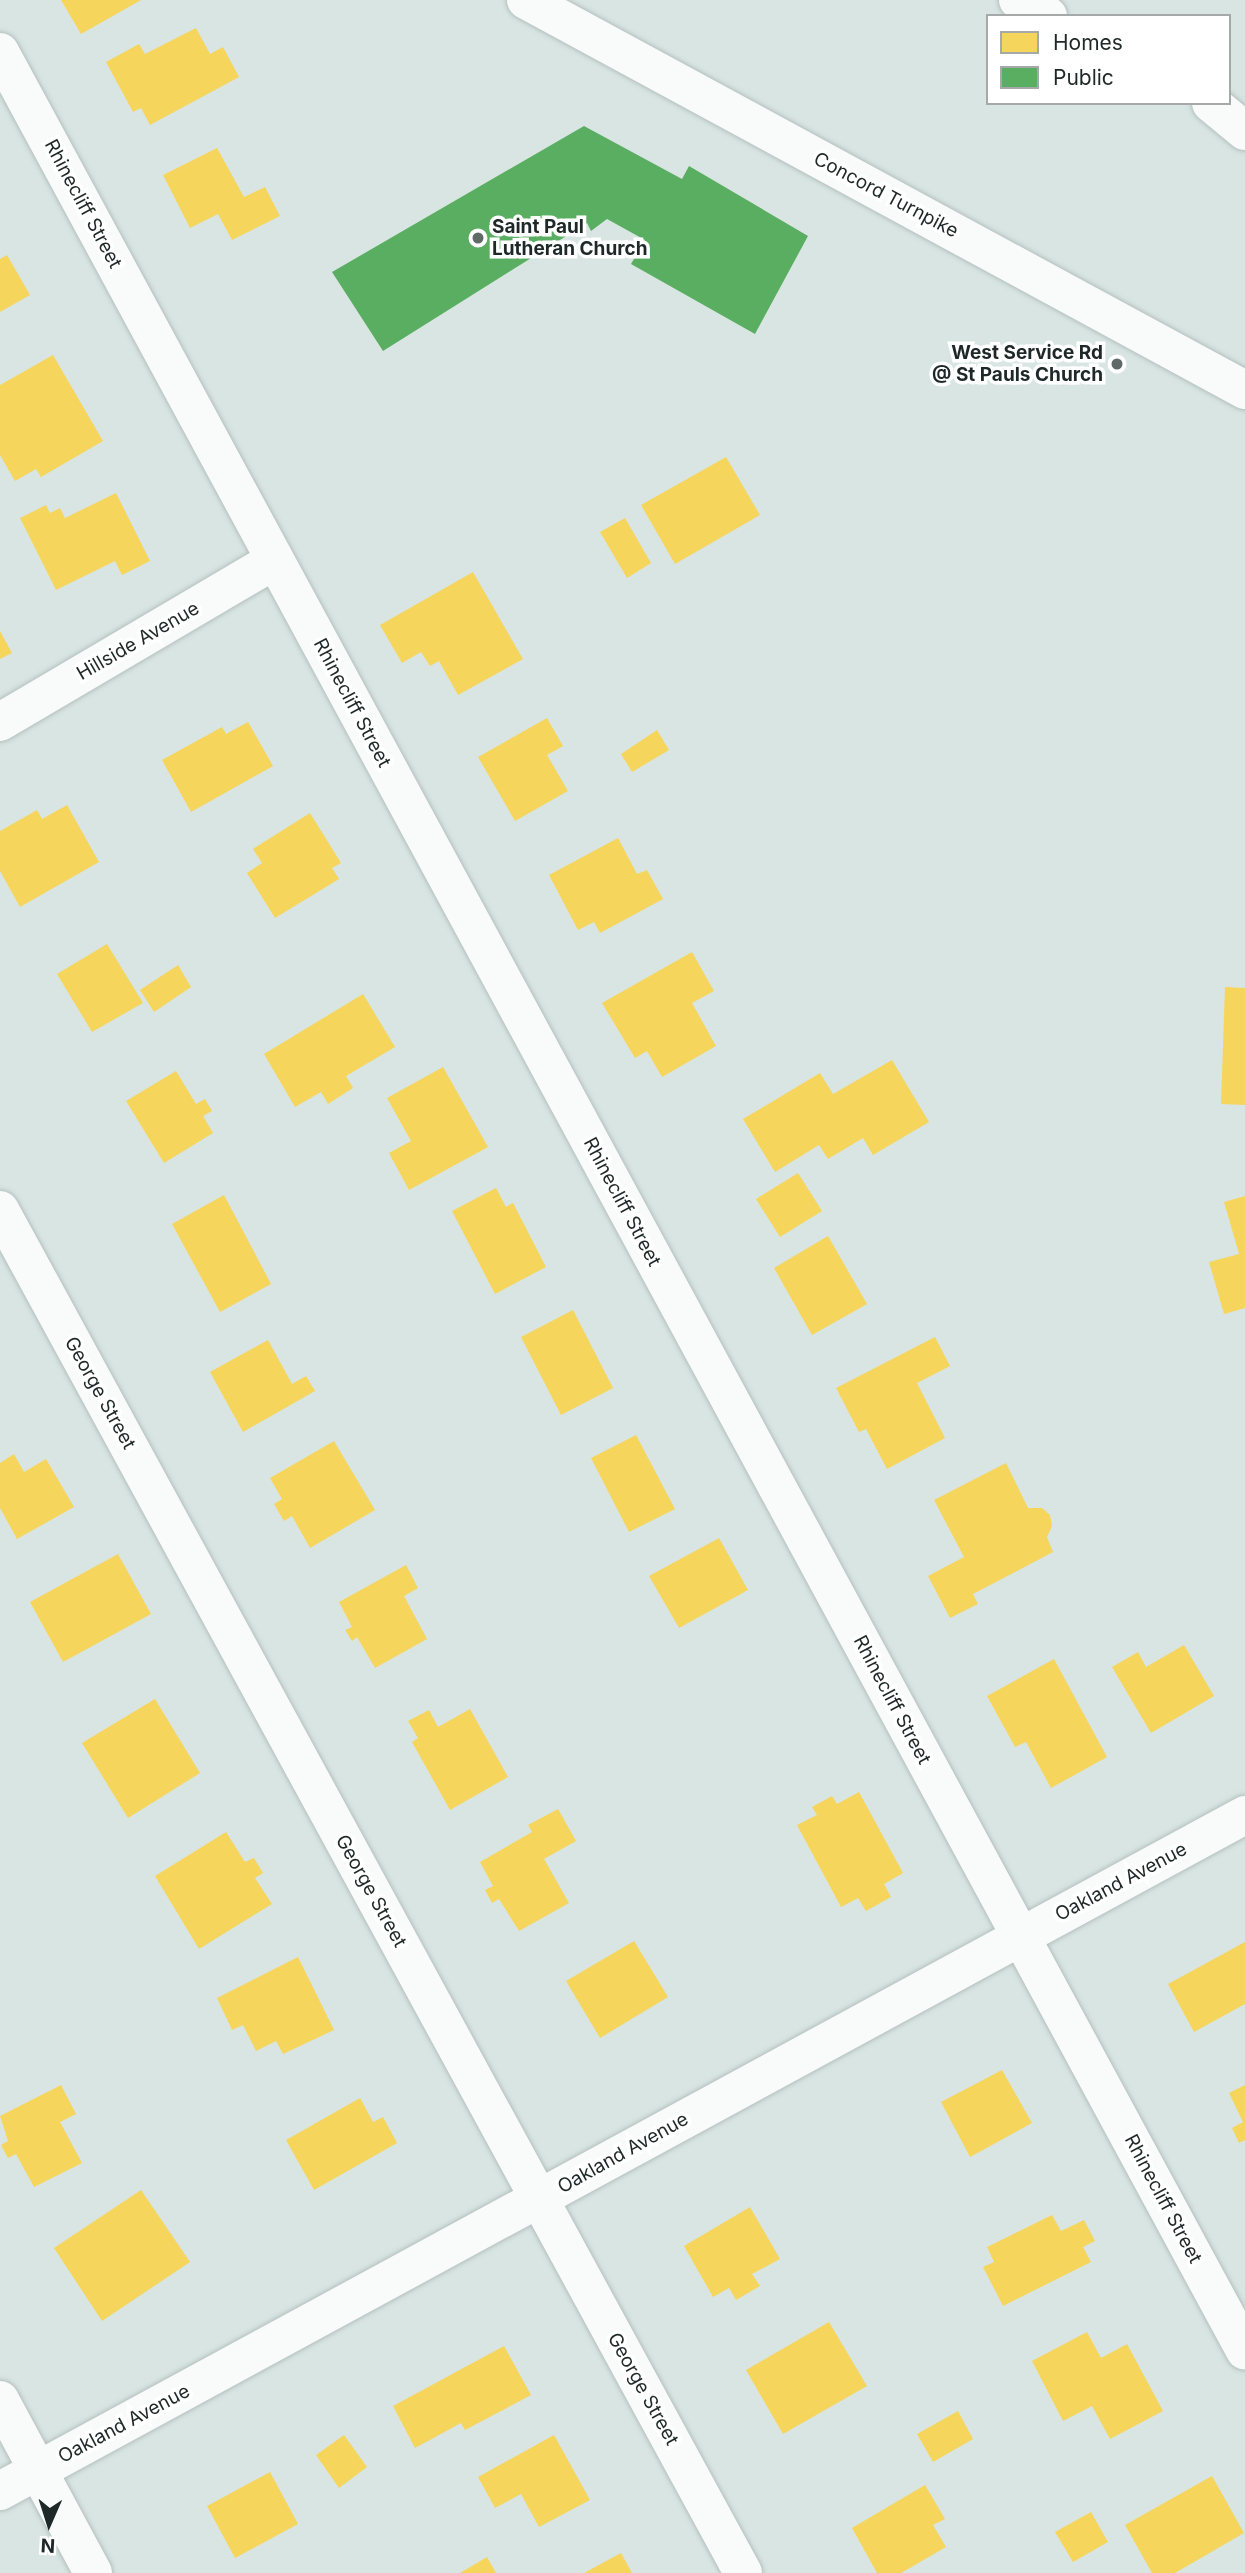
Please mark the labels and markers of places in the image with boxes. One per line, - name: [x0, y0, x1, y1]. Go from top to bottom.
- place label: Saint Paul Lutheran Church: [492, 216, 648, 260]
- marker: Saint Paul Lutheran Church: [470, 230, 486, 246]
- place label: West Service Rd @ St Pauls Church: [932, 342, 1103, 386]
- marker: West Service Rd @ St Pauls Church: [1109, 356, 1125, 372]

